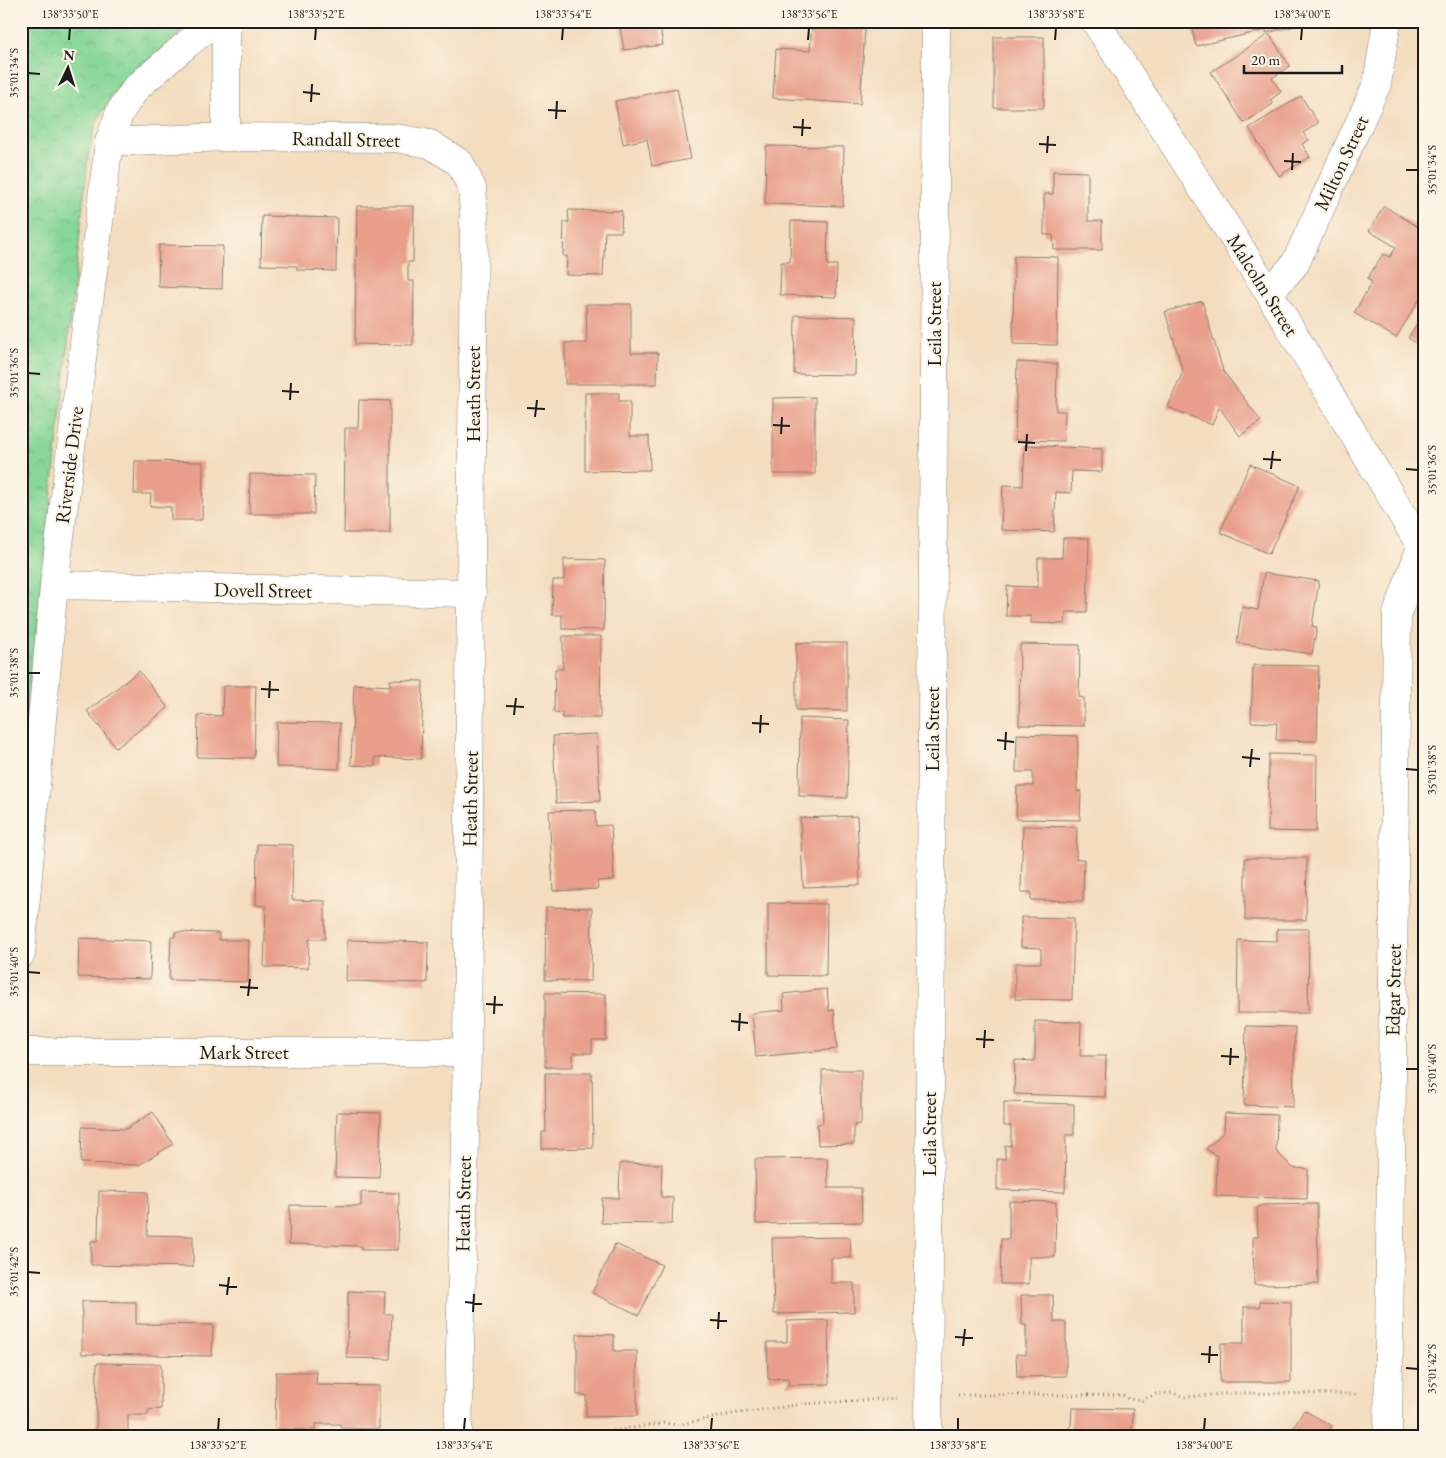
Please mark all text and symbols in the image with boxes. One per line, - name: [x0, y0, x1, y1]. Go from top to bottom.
- text: 138°33'50"E: [42, 6, 99, 22]
- text: 138°33'52"E: [288, 6, 345, 22]
- text: 138°33'54"E: [535, 6, 592, 22]
- text: 138°33'56"E: [781, 6, 838, 22]
- text: 138°33'58"E: [1028, 6, 1085, 22]
- text: 138°34'00"E: [1274, 6, 1331, 22]
- north arrow: [42, 42, 92, 92]
- scale bar: [1244, 42, 1341, 74]
- text: N: [63, 46, 76, 64]
- text: 35°01'34"S: [6, 48, 22, 98]
- text: 20 m: [1251, 50, 1280, 69]
- street label: Milton Street: [1308, 110, 1375, 215]
- street label: Randall Street: [292, 125, 401, 153]
- text: 35°01'34"S: [1424, 145, 1440, 195]
- street label: Malcolm Street: [1221, 229, 1305, 342]
- street label: Leila Street: [921, 281, 947, 367]
- street label: Heath Street: [460, 345, 486, 442]
- text: 35°01'36"S: [6, 348, 22, 398]
- street label: Riverside Drive: [49, 405, 89, 525]
- text: 35°01'36"S: [1424, 445, 1440, 495]
- street label: Dovell Street: [214, 576, 313, 604]
- text: 35°01'38"S: [6, 648, 22, 698]
- street label: Leila Street: [919, 686, 945, 772]
- text: 35°01'38"S: [1424, 745, 1440, 795]
- street label: Heath Street: [456, 750, 484, 847]
- street label: Edgar Street: [1379, 943, 1407, 1036]
- text: 35°01'40"S: [6, 947, 22, 997]
- street label: Mark Street: [199, 1039, 290, 1065]
- text: 35°01'40"S: [1424, 1044, 1440, 1094]
- street label: Leila Street: [916, 1091, 942, 1177]
- street label: Heath Street: [449, 1155, 477, 1252]
- text: 35°01'42"S: [6, 1247, 22, 1297]
- text: 35°01'42"S: [1424, 1344, 1440, 1394]
- text: 138°33'52"E: [190, 1437, 247, 1453]
- text: 138°33'54"E: [436, 1437, 493, 1453]
- text: 138°33'56"E: [683, 1437, 740, 1453]
- text: 138°33'58"E: [930, 1437, 987, 1453]
- text: 138°34'00"E: [1176, 1437, 1233, 1453]

